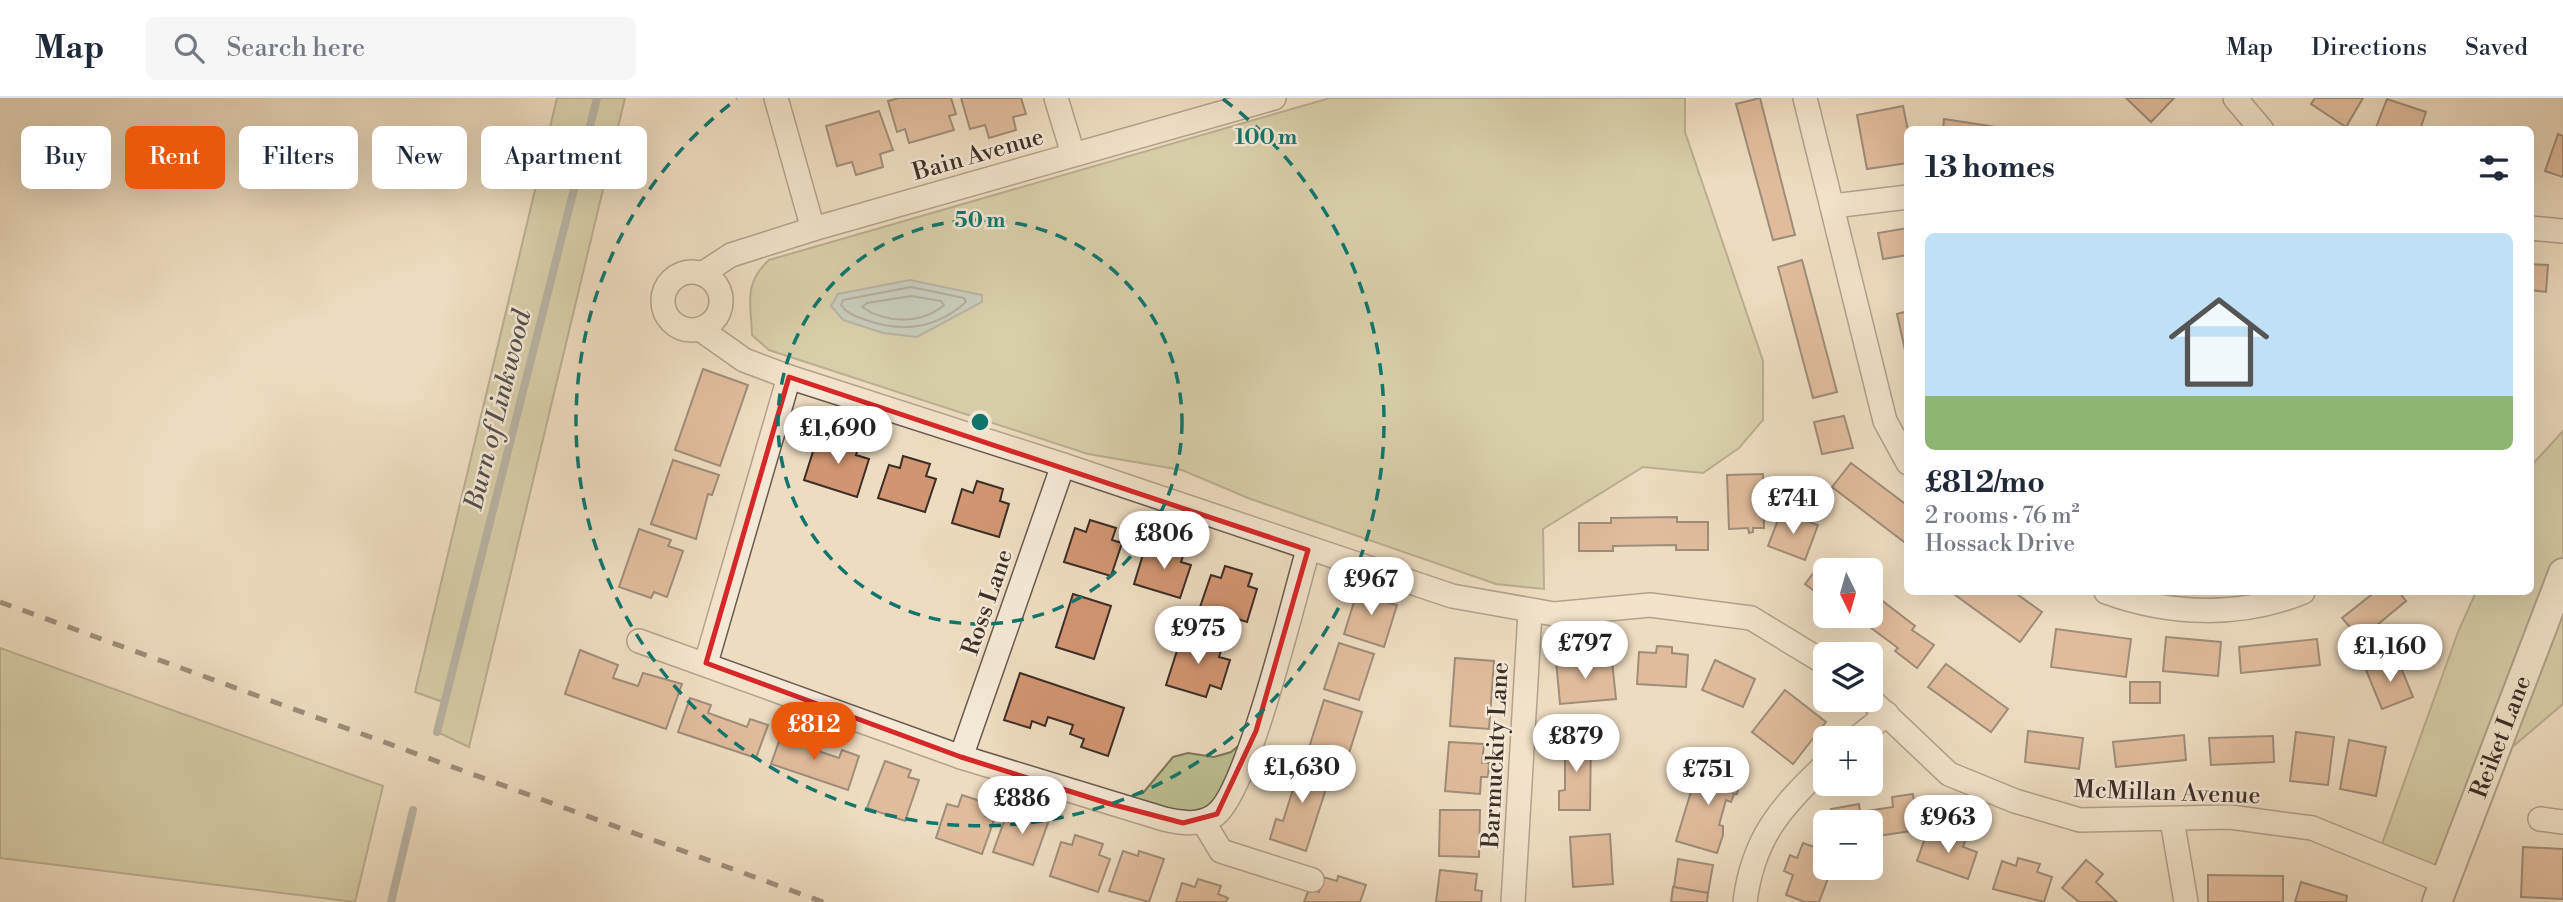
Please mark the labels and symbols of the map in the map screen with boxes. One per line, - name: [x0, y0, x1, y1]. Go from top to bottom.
- street label: Bain Avenue: [908, 122, 1047, 188]
- text: 100 m: [1235, 125, 1297, 151]
- text: 50 m: [955, 208, 1005, 234]
- water label: Burn of Linkwood: [457, 306, 539, 514]
- pin: £1,690: [781, 406, 895, 466]
- centre of rings: [968, 410, 992, 434]
- pin: £741: [1752, 476, 1834, 536]
- pin: £806: [1123, 512, 1205, 571]
- street label: Ross Lane: [956, 545, 1020, 659]
- pin: £967: [1330, 558, 1412, 617]
- north arrow: [1813, 558, 1883, 628]
- pin: £975: [1157, 606, 1239, 666]
- pin: £797: [1544, 622, 1626, 681]
- pin: £1,160: [2333, 624, 2447, 684]
- street label: Barmuckity Lane: [1476, 661, 1516, 850]
- street label: Reiket Lane: [2464, 672, 2538, 803]
- pin: £812: [773, 702, 855, 762]
- pin: £879: [1535, 714, 1617, 774]
- pin: £1,630: [1245, 746, 1359, 805]
- pin: £751: [1667, 748, 1749, 807]
- street label: McMillan Avenue: [2073, 775, 2261, 811]
- pin: £886: [981, 776, 1063, 836]
- pin: £963: [1907, 796, 1989, 855]

